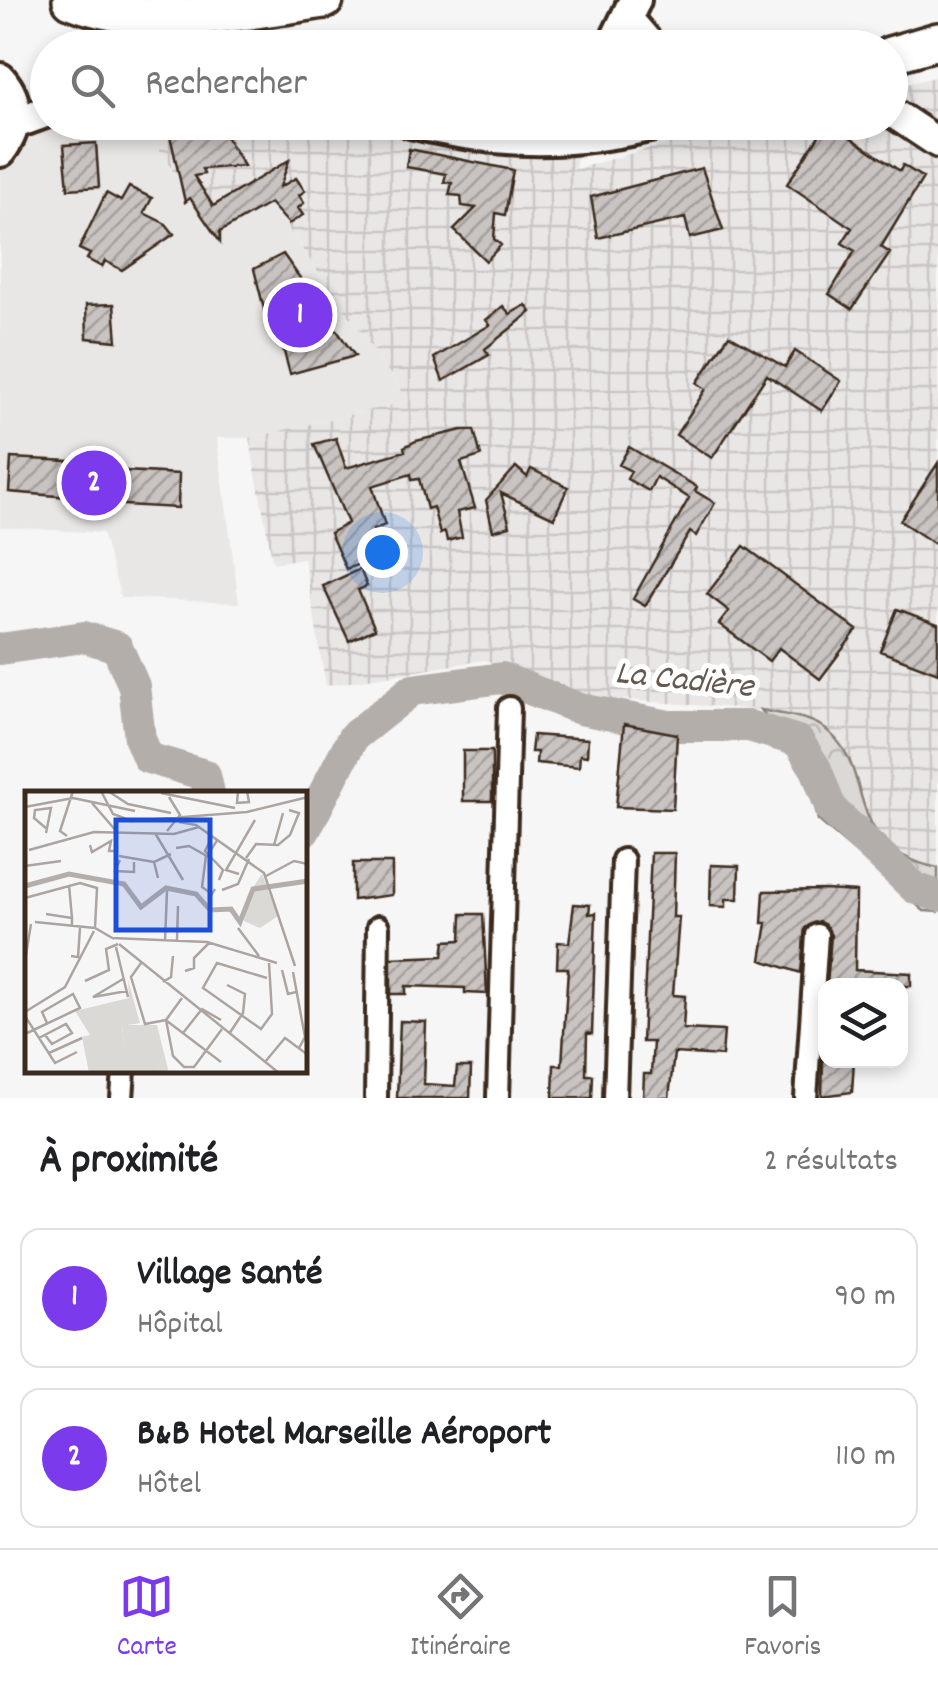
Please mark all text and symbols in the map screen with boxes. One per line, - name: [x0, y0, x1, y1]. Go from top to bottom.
- search box: [30, 30, 908, 140]
- icon: search: [65, 58, 120, 113]
- text: Rechercher: [145, 58, 307, 113]
- pin: 1: [268, 278, 332, 352]
- pin: 2: [62, 446, 126, 520]
- your location: [357, 527, 408, 578]
- water label: La Cadière: [612, 650, 757, 714]
- inset map: [25, 791, 308, 1073]
- map controls: [818, 978, 908, 1068]
- button: layers: [818, 978, 908, 1068]
- text: À proximité: [40, 1133, 218, 1193]
- text: 2 résultats: [764, 1140, 898, 1186]
- text: Village Santé: [137, 1248, 323, 1303]
- text: 1: [71, 1275, 78, 1321]
- text: 90 m: [835, 1275, 896, 1321]
- text: Hôpital: [137, 1303, 223, 1349]
- text: B&B Hotel Marseille Aéroport: [137, 1408, 551, 1463]
- text: 2: [68, 1435, 81, 1481]
- text: 110 m: [835, 1435, 896, 1481]
- text: Hôtel: [137, 1463, 201, 1509]
- tab: Carte: [117, 1569, 177, 1669]
- tab: Itinéraire: [410, 1569, 511, 1669]
- tab: Favoris: [744, 1569, 821, 1669]

